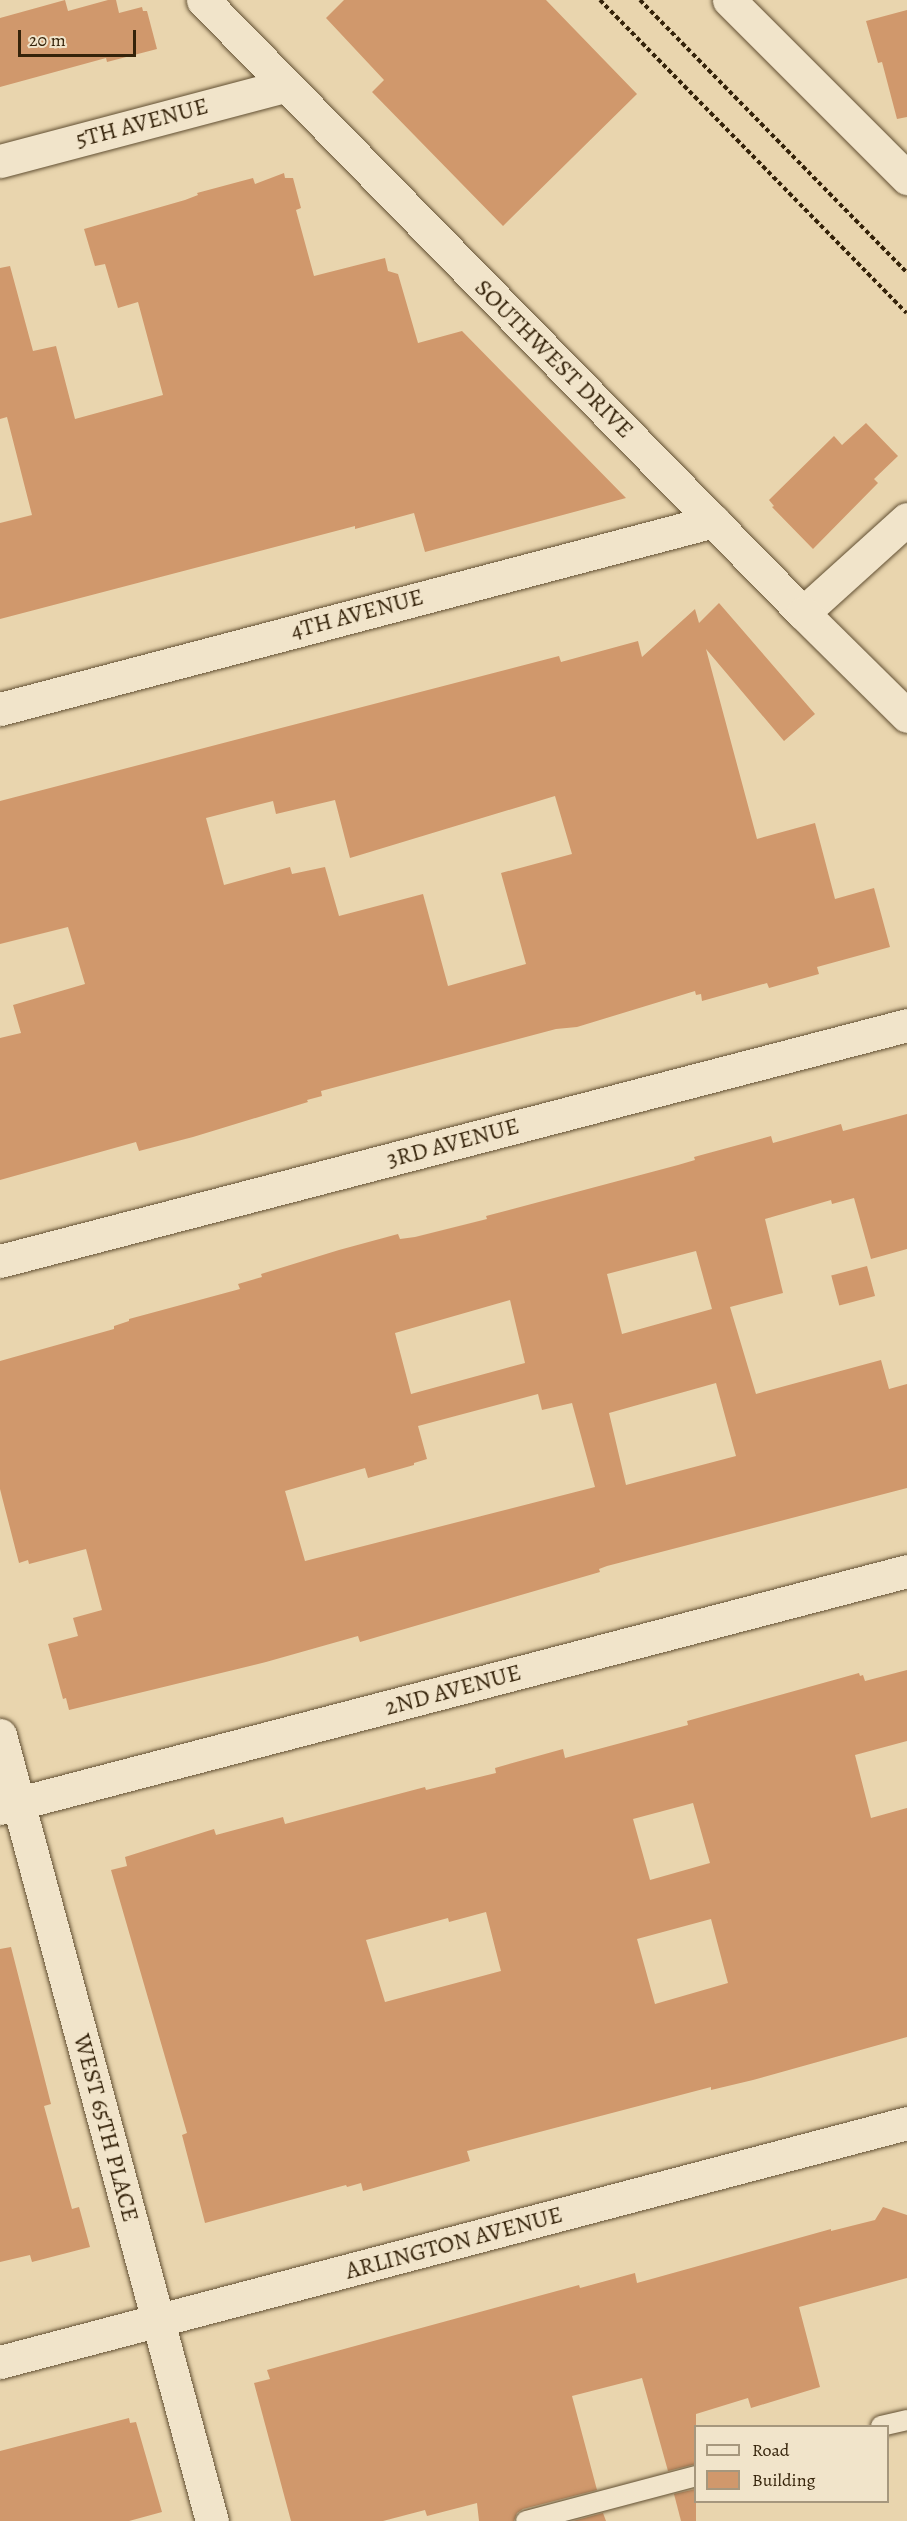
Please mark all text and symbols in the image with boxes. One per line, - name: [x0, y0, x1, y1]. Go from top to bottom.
- scale bar: [21, 18, 140, 56]
- text: 20 m: [29, 28, 66, 52]
- street label: 5TH AVENUE: [73, 92, 211, 154]
- street label: SOUTHWEST DRIVE: [469, 274, 639, 444]
- street label: 4TH AVENUE: [287, 582, 427, 646]
- street label: 3RD AVENUE: [384, 1112, 522, 1174]
- street label: 2ND AVENUE: [382, 1658, 524, 1722]
- street label: WEST 65TH PLACE: [67, 2031, 145, 2225]
- street label: ARLINGTON AVENUE: [342, 2200, 566, 2286]
- legend: [694, 2425, 889, 2503]
- text: Road: [752, 2438, 789, 2462]
- text: Building: [752, 2468, 816, 2492]

